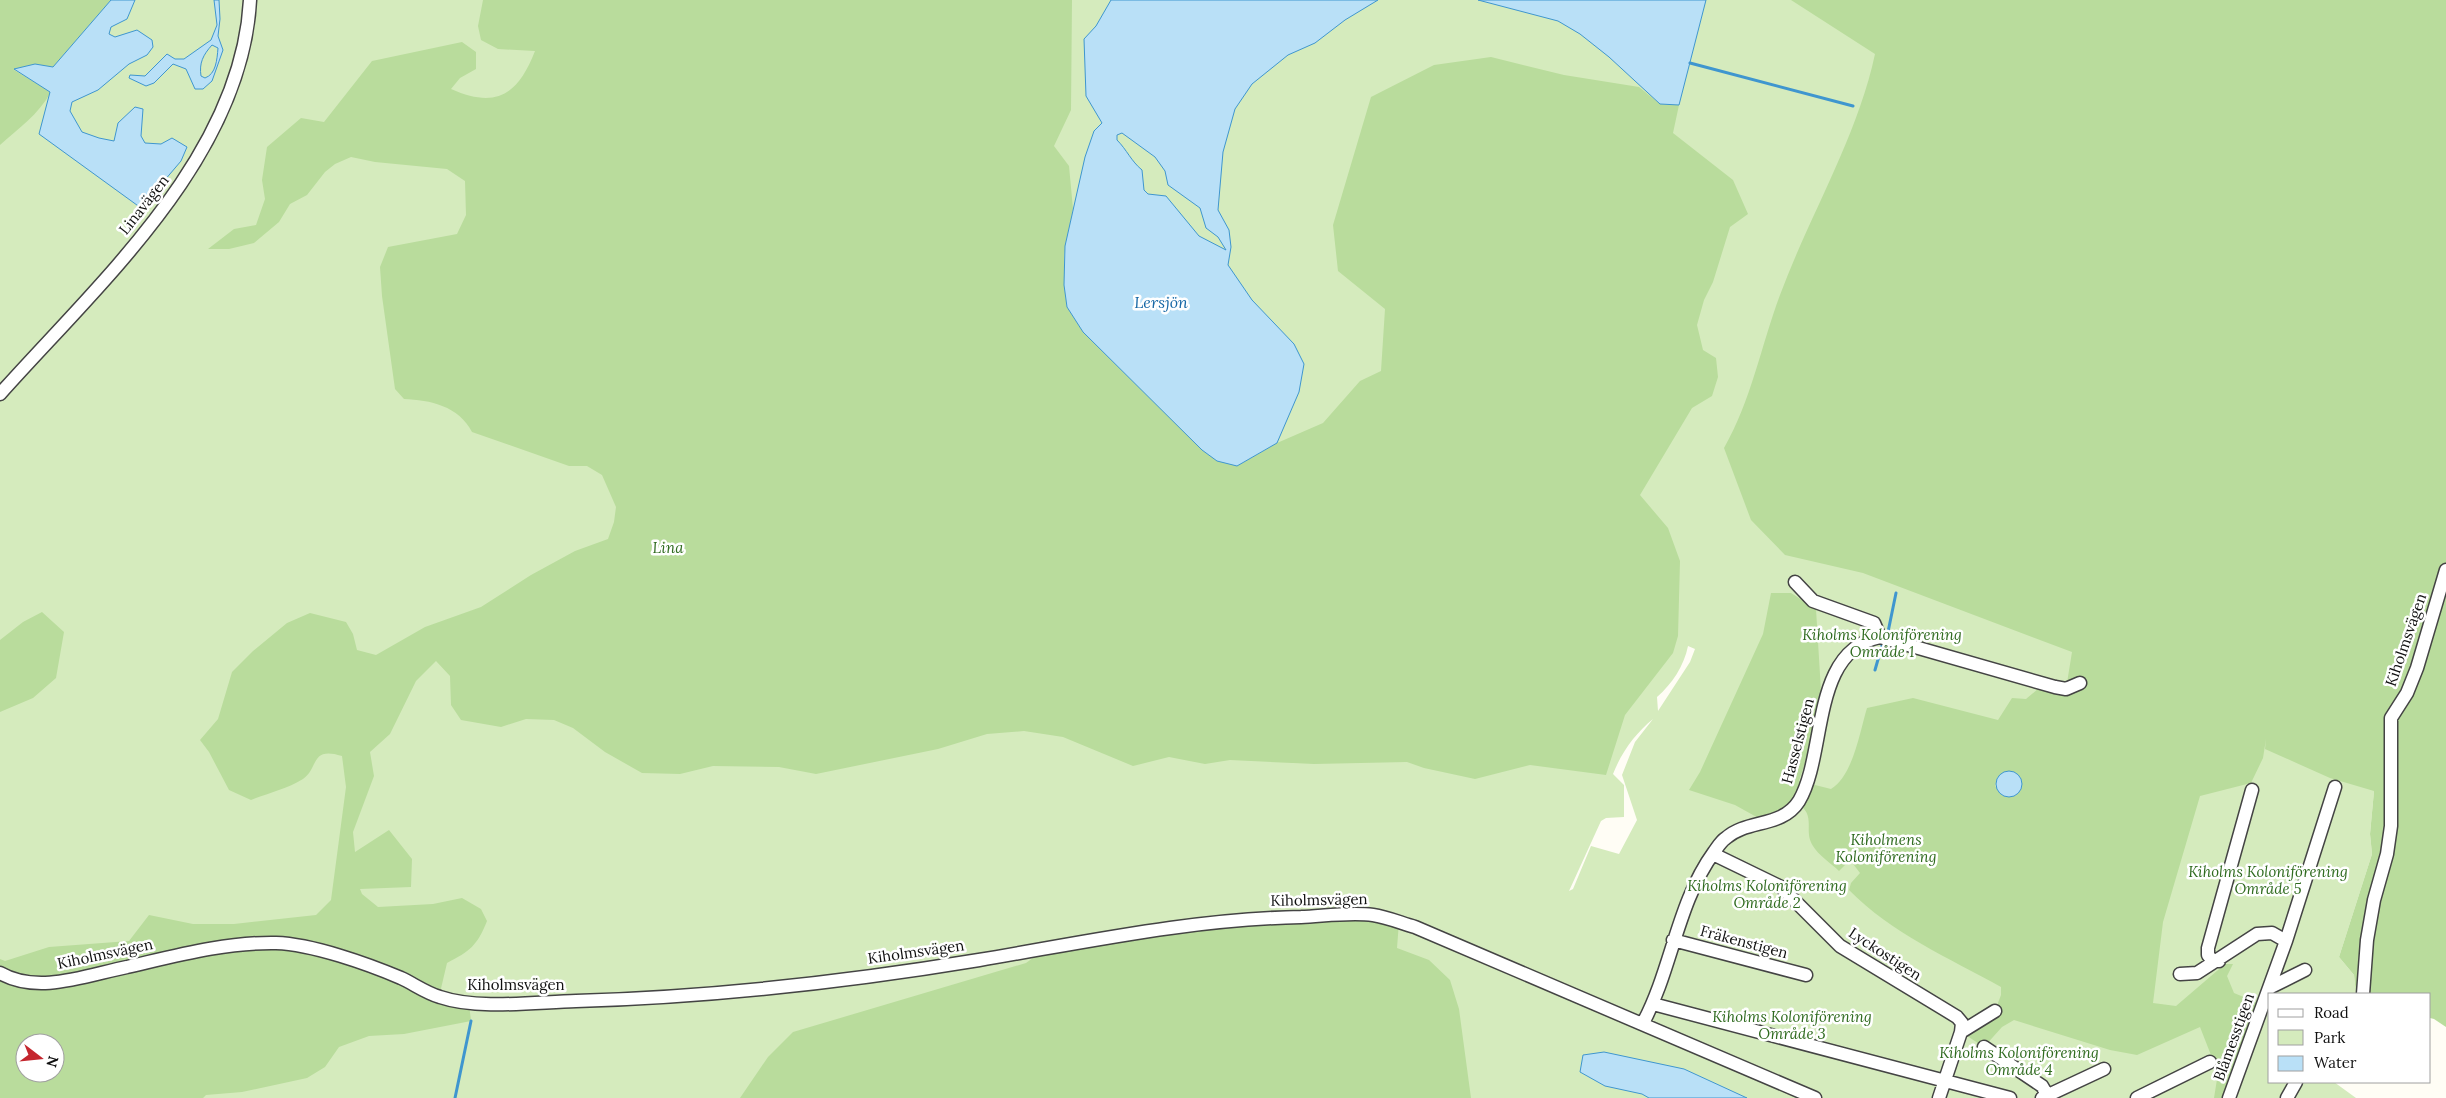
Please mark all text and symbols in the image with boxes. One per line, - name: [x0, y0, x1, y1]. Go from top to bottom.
- street label: Linavägen: [115, 171, 173, 238]
- water label: Lersjön: [1134, 292, 1188, 312]
- park label: Lina: [653, 538, 684, 557]
- street label: Kiholmsvägen: [2381, 591, 2430, 689]
- park label: Kiholms Koloniförening Område 1: [1802, 625, 1962, 661]
- street label: Hasselstigen: [1777, 696, 1818, 786]
- park label: Kiholmens Koloniförening: [1835, 830, 1937, 866]
- park label: Kiholms Koloniförening Område 5: [2188, 862, 2348, 898]
- park label: Kiholms Koloniförening Område 2: [1687, 876, 1847, 912]
- street label: Kiholmsvägen: [1270, 889, 1368, 910]
- street label: Fräkenstigen: [1698, 921, 1790, 962]
- street label: Lyckostigen: [1845, 923, 1925, 984]
- street label: Kiholmsvägen: [55, 934, 154, 973]
- street label: Kiholmsvägen: [866, 935, 965, 968]
- street label: Kiholmsvägen: [467, 975, 565, 994]
- street label: Blåmesstigen: [2209, 990, 2258, 1083]
- legend: [2268, 993, 2431, 1083]
- text: Road: [2314, 1003, 2349, 1022]
- park label: Kiholms Koloniförening Område 3: [1712, 1007, 1872, 1043]
- text: Park: [2314, 1028, 2345, 1047]
- north arrow: [15, 1033, 65, 1083]
- park label: Kiholms Koloniförening Område 4: [1939, 1043, 2099, 1079]
- text: Water: [2314, 1053, 2357, 1072]
- text: N: [42, 1054, 63, 1069]

